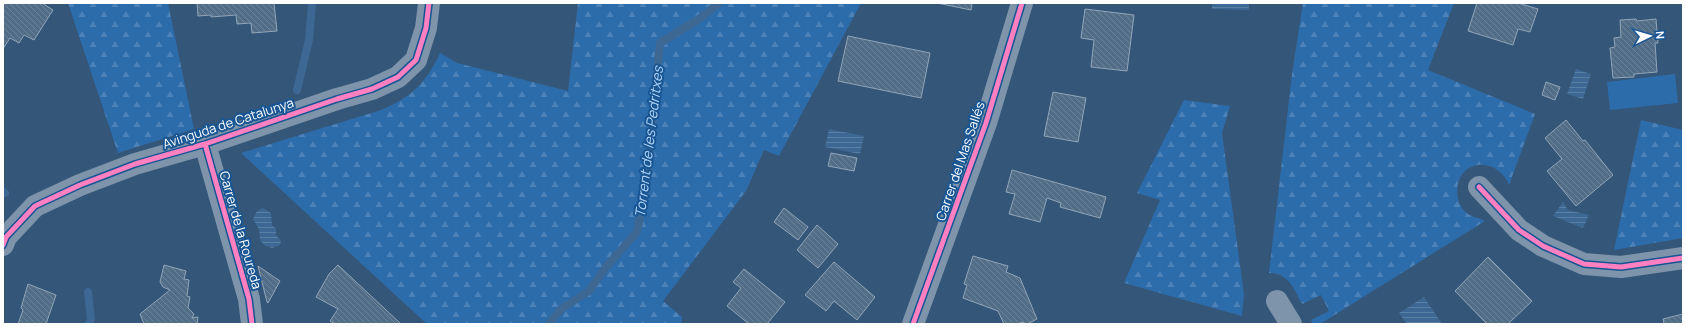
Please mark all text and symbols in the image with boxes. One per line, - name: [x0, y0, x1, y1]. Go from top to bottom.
- north arrow: [1630, 16, 1670, 56]
- text: N: [1653, 30, 1668, 40]
- water label: Torrent de les Pedritxes: [630, 63, 667, 219]
- street label: Avinguda de Catalunya: [160, 93, 296, 153]
- street label: Carrer del Mas Sallés: [931, 99, 989, 223]
- street label: Carrer de la Roureda: [216, 169, 266, 291]

